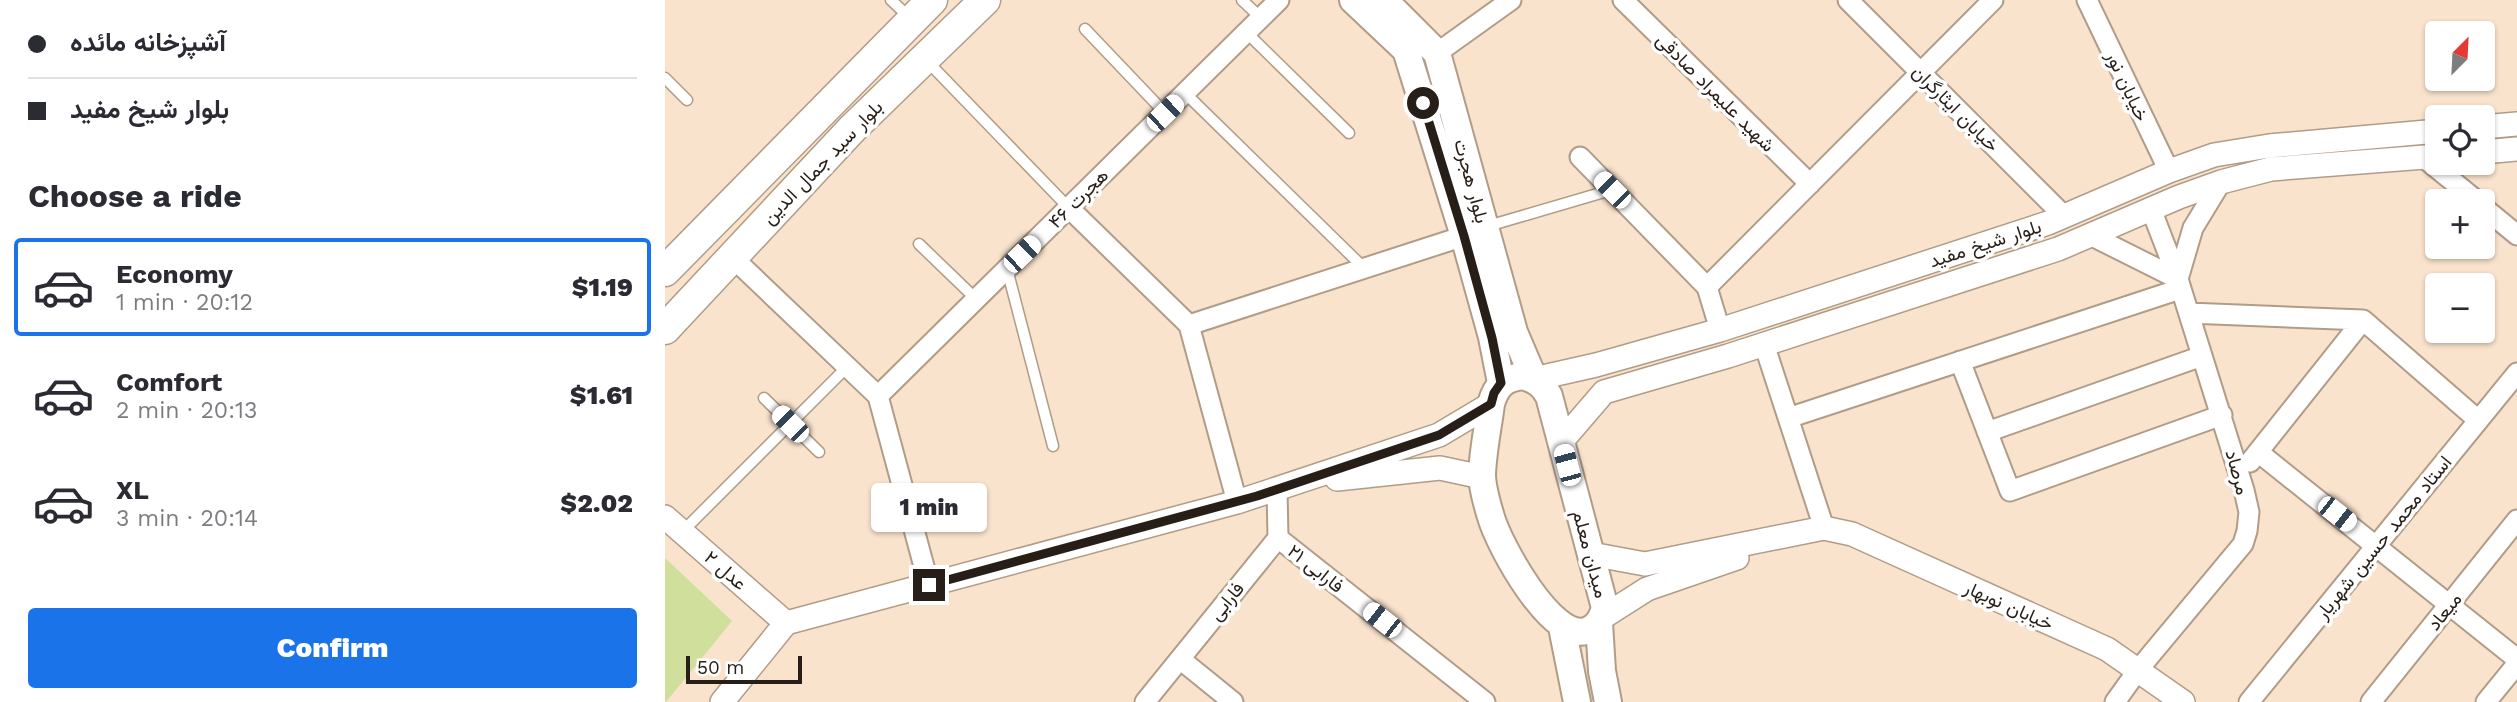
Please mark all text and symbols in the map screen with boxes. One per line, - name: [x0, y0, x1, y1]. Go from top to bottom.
- north arrow: [2425, 21, 2495, 91]
- map controls: [2425, 21, 2495, 343]
- text: آشپزخانه مائده: [70, 27, 226, 57]
- street label: شهید علیمراد صادقی: [1651, 28, 1780, 157]
- street label: خیابان نور: [2101, 47, 2154, 125]
- street label: خیابان ایثارگران: [1907, 60, 2004, 157]
- route start: [1407, 87, 1439, 119]
- car: [1143, 91, 1188, 135]
- text: بلوار شیخ مفید: [70, 94, 229, 124]
- street label: بلوار سید جمال الدین: [757, 96, 887, 229]
- button: locate: [2425, 105, 2495, 175]
- street label: بلوار هجرت: [1449, 137, 1494, 226]
- street label: هجرت ۴۶: [1044, 164, 1113, 233]
- car: [1590, 168, 1635, 212]
- text: Choose a ride: [28, 177, 242, 215]
- button: +: [2425, 189, 2495, 259]
- street label: بلوار شیخ مفید: [1926, 215, 2045, 274]
- car: [1000, 232, 1045, 276]
- icon: car: [32, 256, 95, 319]
- text: Economy: [116, 259, 233, 289]
- text: $1.19: [572, 272, 633, 302]
- button: −: [2425, 273, 2495, 343]
- text: 1 min · 20:12: [116, 289, 253, 316]
- icon: car: [32, 364, 95, 427]
- text: Comfort: [116, 367, 222, 397]
- text: $1.61: [570, 380, 633, 410]
- text: 2 min · 20:13: [116, 397, 257, 424]
- car: [768, 402, 813, 446]
- car: [1552, 442, 1583, 488]
- street label: مرصاد: [2220, 447, 2255, 497]
- street label: استاد محمد حسین شهریار: [2310, 451, 2456, 624]
- icon: car: [32, 472, 95, 535]
- text: XL: [116, 475, 149, 505]
- callout: 1 min: [871, 484, 987, 532]
- text: $2.02: [560, 488, 633, 518]
- car: [2314, 493, 2361, 535]
- text: 1 min: [899, 494, 959, 521]
- text: 3 min · 20:14: [116, 505, 258, 532]
- street label: میدان معلم: [1567, 508, 1613, 601]
- street label: فارابی ۲۱: [1283, 539, 1348, 597]
- street label: عدل ۲: [700, 546, 752, 595]
- route end: [913, 569, 945, 601]
- street label: خیابان نوبهار: [1960, 575, 2057, 635]
- street label: فارابی: [1204, 577, 1249, 625]
- street label: میعاد: [2422, 588, 2467, 635]
- car: [1359, 599, 1406, 641]
- button: Confirm: [28, 608, 637, 688]
- scale bar: [686, 653, 801, 685]
- text: 50 m: [697, 656, 744, 679]

